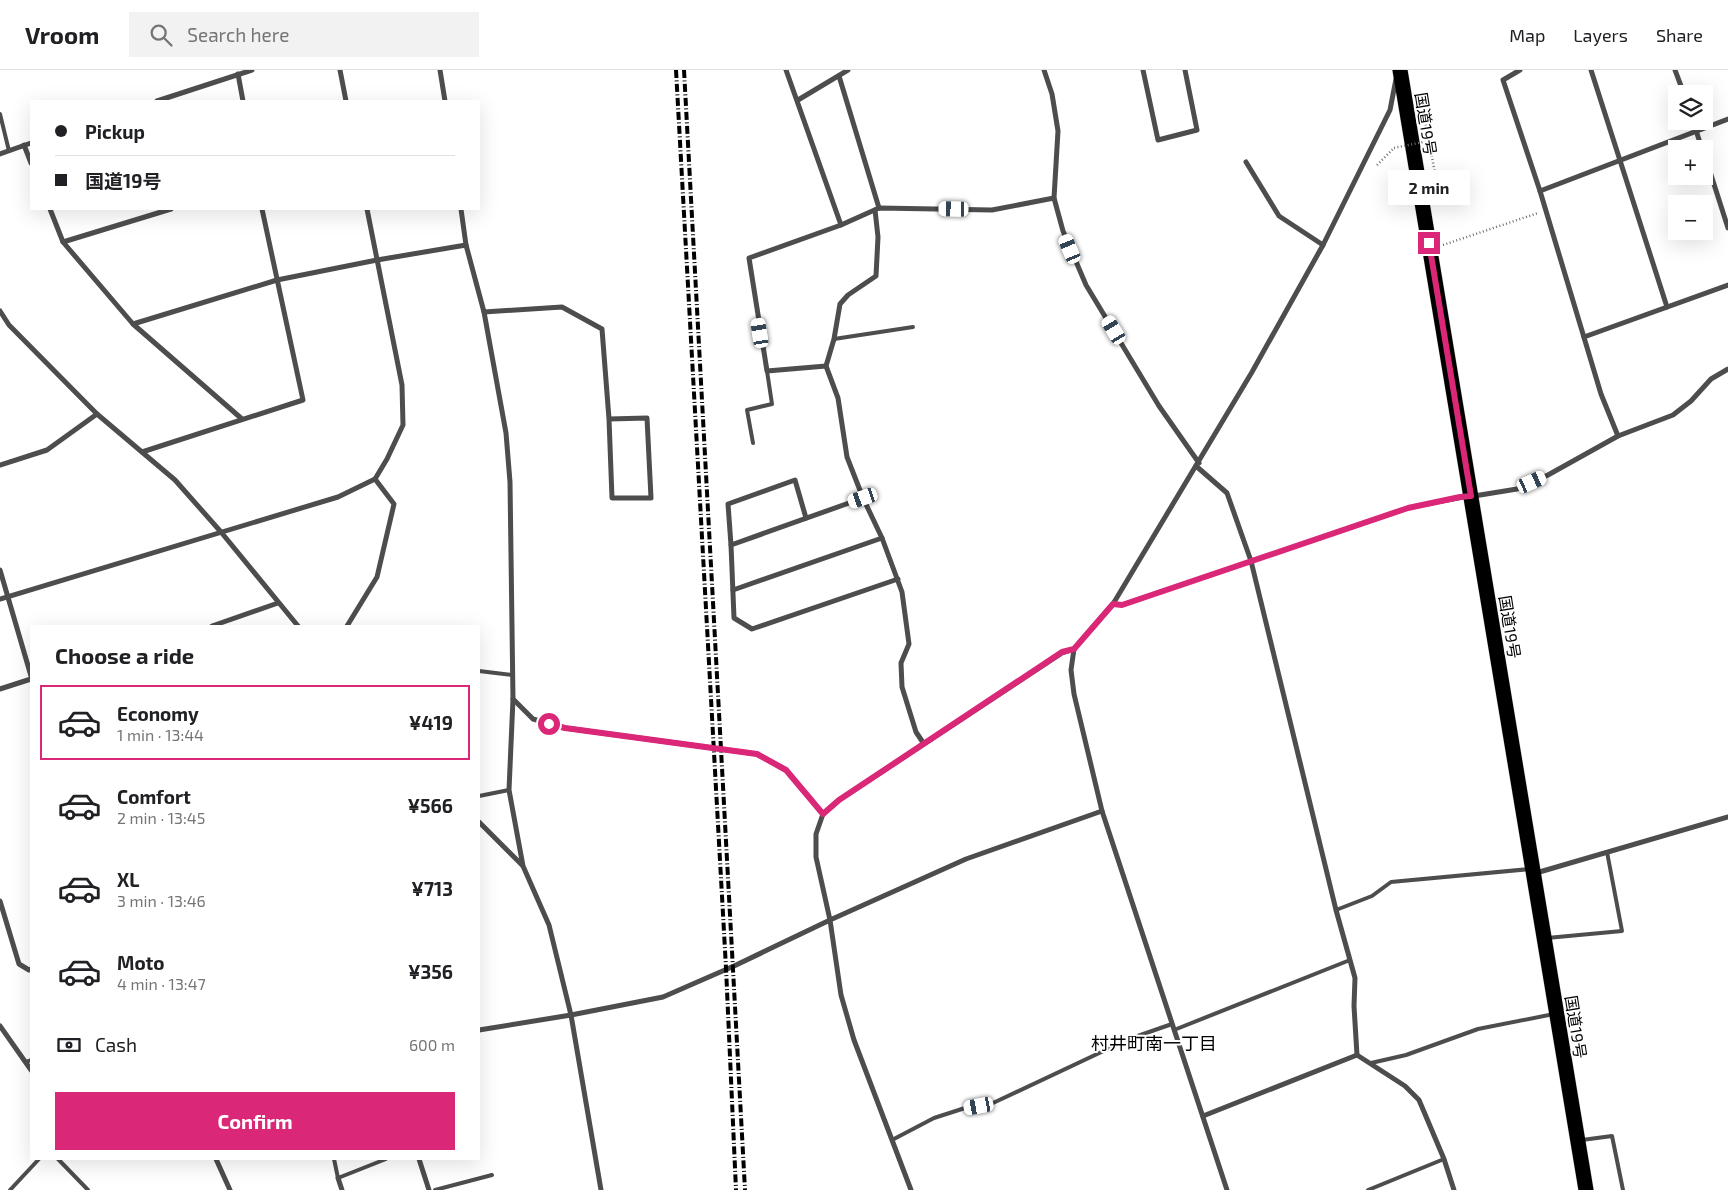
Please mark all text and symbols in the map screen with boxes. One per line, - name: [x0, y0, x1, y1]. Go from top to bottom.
- search box: [129, 12, 479, 57]
- text: Vroom: [25, 20, 99, 49]
- icon: search: [147, 21, 175, 49]
- text: Search here: [187, 23, 289, 46]
- text: Map: [1509, 24, 1545, 46]
- text: Layers: [1573, 24, 1628, 46]
- text: Share: [1656, 24, 1703, 46]
- map controls: [1668, 85, 1713, 240]
- button: layers: [1668, 85, 1713, 130]
- street label: 国道19号: [1412, 91, 1441, 157]
- text: Pickup: [85, 120, 145, 143]
- button: +: [1668, 140, 1713, 185]
- text: 国道19号: [85, 169, 161, 192]
- callout: 2 min: [1388, 170, 1470, 206]
- text: 2 min: [1409, 178, 1449, 197]
- button: −: [1668, 195, 1713, 240]
- car: [938, 201, 969, 217]
- car: [1057, 232, 1082, 266]
- route end: [1418, 232, 1440, 254]
- car: [1099, 313, 1128, 347]
- car: [750, 317, 769, 349]
- car: [1515, 469, 1548, 495]
- car: [846, 486, 879, 510]
- street label: 国道19号: [1496, 594, 1525, 660]
- text: Choose a ride: [55, 642, 194, 668]
- icon: car: [57, 700, 102, 745]
- text: Economy: [117, 702, 199, 725]
- text: ¥419: [409, 711, 453, 734]
- route start: [538, 713, 560, 735]
- text: 1 min · 13:44: [117, 725, 204, 744]
- icon: car: [57, 783, 102, 828]
- text: Comfort: [117, 785, 191, 808]
- text: ¥566: [407, 794, 453, 817]
- text: 2 min · 13:45: [117, 808, 205, 827]
- icon: car: [57, 866, 102, 911]
- text: XL: [117, 868, 139, 891]
- text: ¥713: [411, 877, 453, 900]
- text: 3 min · 13:46: [117, 891, 206, 910]
- icon: car: [57, 949, 102, 994]
- text: Moto: [117, 951, 165, 974]
- text: ¥356: [408, 960, 453, 983]
- text: 4 min · 13:47: [117, 974, 206, 993]
- street label: 国道19号: [1562, 994, 1591, 1060]
- icon: cash: [55, 1031, 83, 1059]
- district label: 村井町南一丁目: [1091, 1032, 1217, 1054]
- text: Cash: [95, 1033, 137, 1056]
- text: 600 m: [409, 1035, 455, 1054]
- button: Confirm: [55, 1092, 455, 1150]
- car: [962, 1096, 995, 1116]

